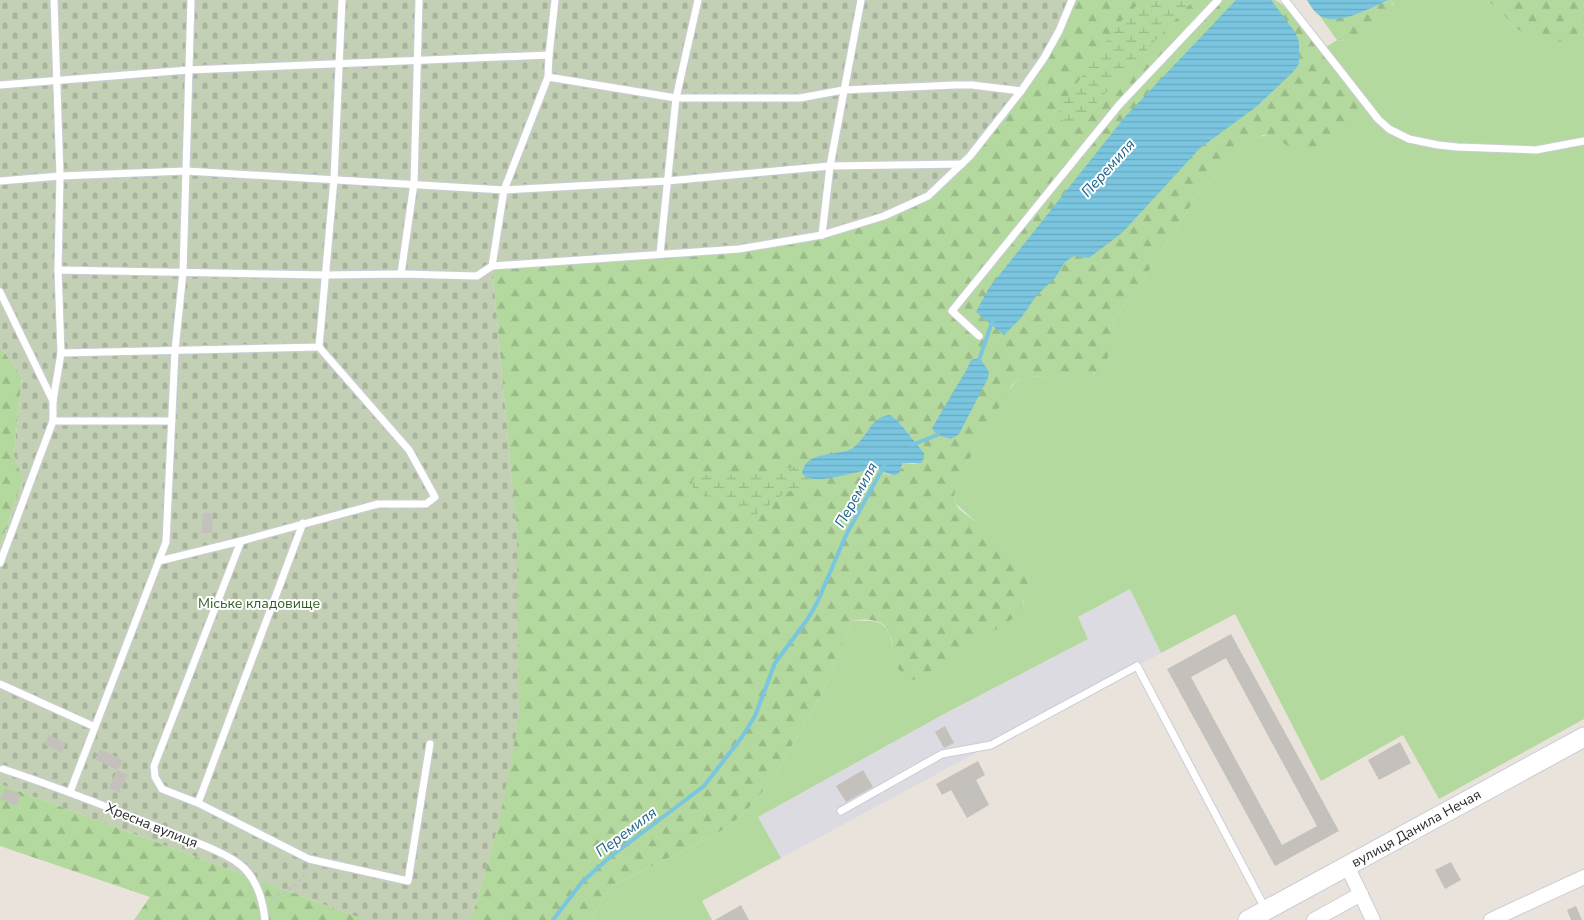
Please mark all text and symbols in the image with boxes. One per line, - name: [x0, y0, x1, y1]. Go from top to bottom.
- water label: Перемиля: [1077, 135, 1139, 201]
- water label: Перемиля: [830, 459, 882, 531]
- park label: Міське кладовище: [198, 594, 320, 613]
- street label: вулиця Данила Нечая: [1348, 785, 1484, 872]
- street label: Хресна вулиця: [103, 798, 201, 853]
- water label: Перемиля: [591, 802, 661, 862]

